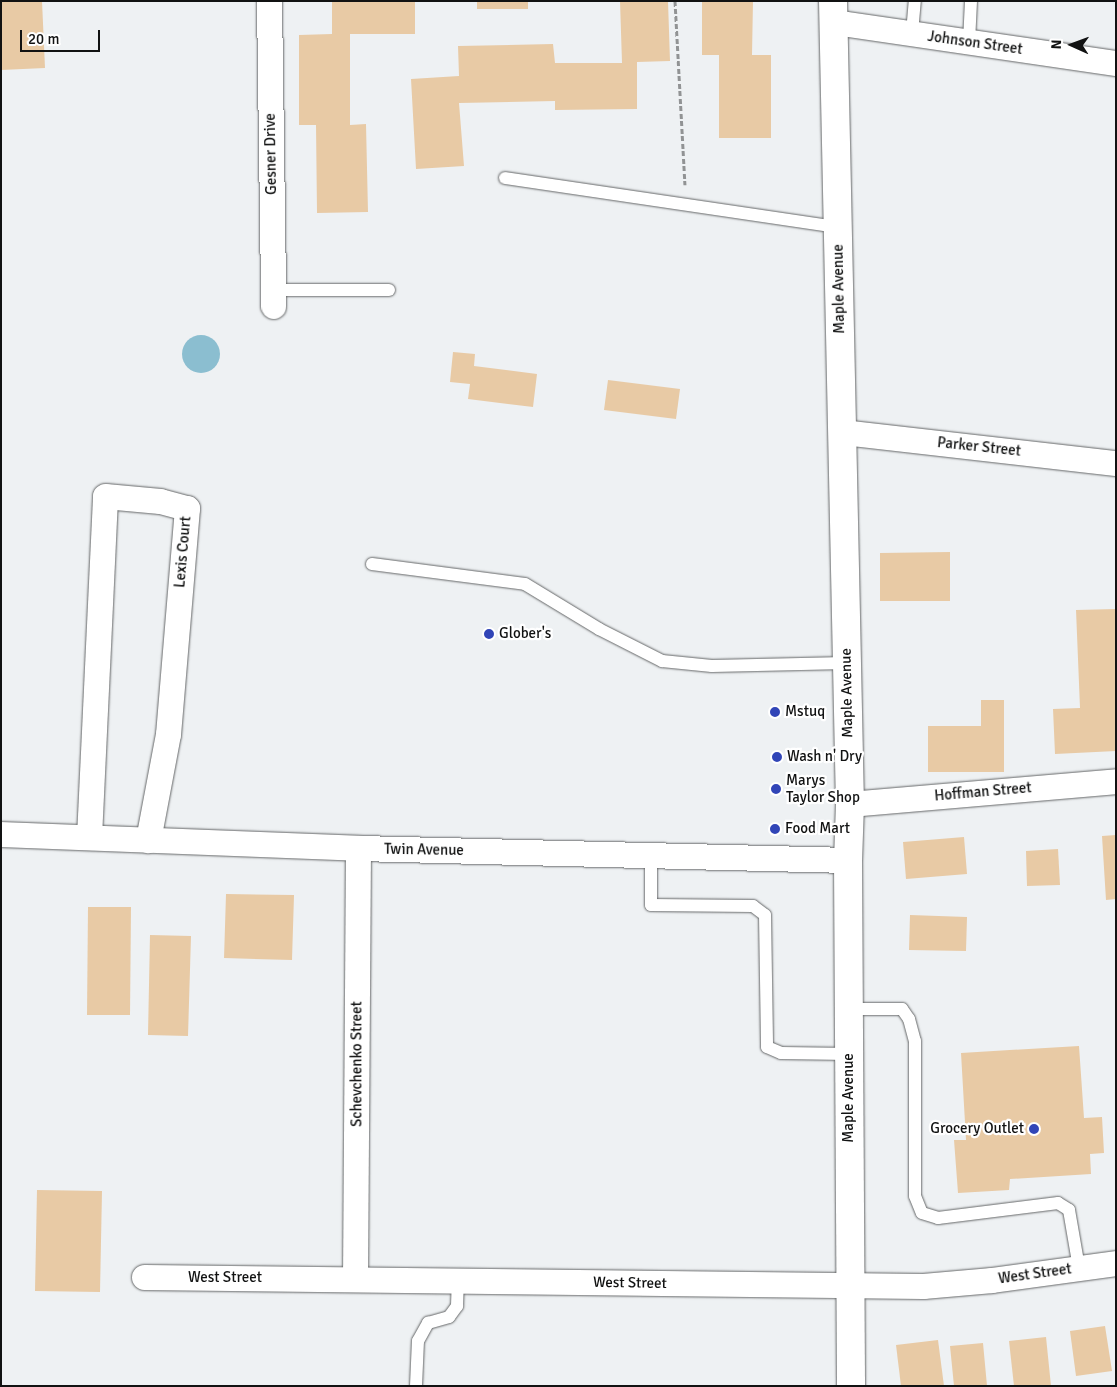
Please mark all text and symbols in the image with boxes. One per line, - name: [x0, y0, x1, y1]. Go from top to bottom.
- scale bar: [22, 20, 102, 52]
- north arrow: [1047, 20, 1097, 70]
- street label: Johnson Street: [926, 27, 1024, 59]
- text: 20 m: [28, 30, 59, 48]
- text: N: [1048, 39, 1065, 50]
- street label: Gesner Drive: [261, 113, 281, 195]
- street label: Maple Avenue: [829, 244, 849, 334]
- street label: Parker Street: [936, 434, 1022, 460]
- street label: Lexis Court: [171, 515, 195, 589]
- place label: Glober's: [499, 625, 551, 643]
- marker: Glober's: [483, 628, 495, 640]
- street label: Maple Avenue: [837, 648, 857, 738]
- place label: Mstuq: [785, 703, 825, 721]
- marker: Mstuq: [769, 706, 781, 718]
- place label: Wash n' Dry: [787, 748, 862, 766]
- marker: Wash n' Dry: [771, 751, 783, 763]
- place label: Marys Taylor Shop: [786, 771, 860, 806]
- street label: Hoffman Street: [934, 779, 1032, 805]
- marker: Marys Taylor Shop: [770, 783, 782, 795]
- place label: Food Mart: [785, 820, 850, 838]
- marker: Food Mart: [769, 823, 781, 835]
- street label: Twin Avenue: [384, 840, 464, 860]
- street label: Schevchenko Street: [348, 1001, 366, 1127]
- street label: Maple Avenue: [840, 1053, 858, 1143]
- place label: Grocery Outlet: [930, 1120, 1024, 1138]
- marker: Grocery Outlet: [1028, 1123, 1040, 1135]
- street label: West Street: [997, 1260, 1073, 1288]
- street label: West Street: [188, 1269, 262, 1287]
- street label: West Street: [593, 1273, 667, 1293]

